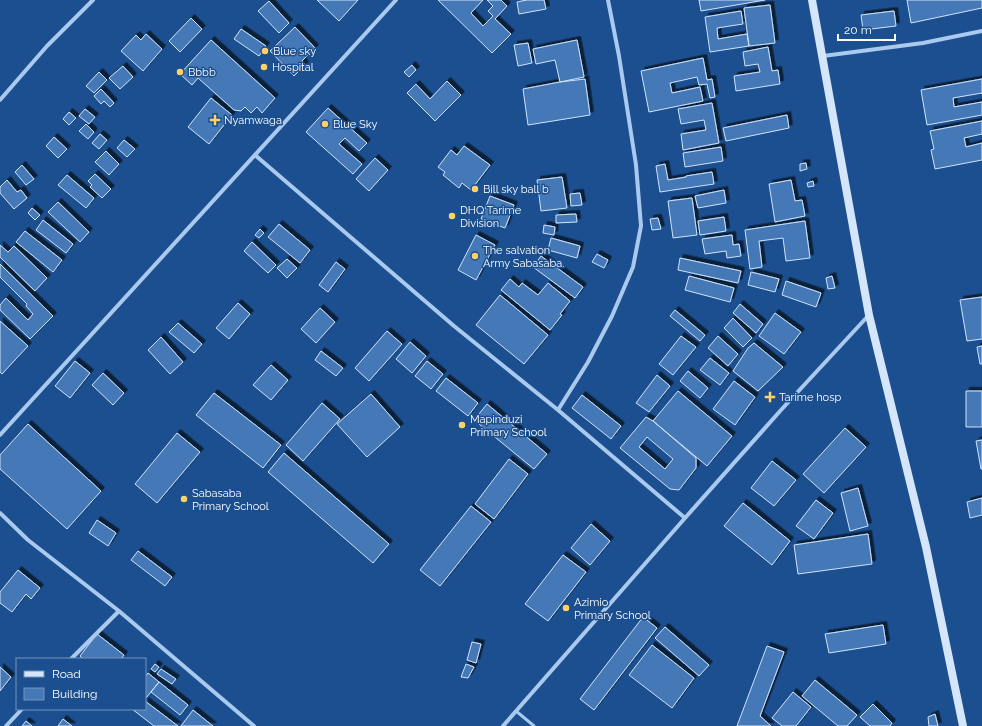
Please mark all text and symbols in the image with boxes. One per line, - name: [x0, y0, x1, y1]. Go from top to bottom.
- scale bar: [838, 16, 895, 42]
- text: 20 m: [844, 23, 872, 37]
- place label: Blue sky: [273, 45, 316, 58]
- marker: Blue sky: [260, 46, 270, 56]
- place label: Hospital: [272, 61, 314, 74]
- marker: Hospital: [259, 62, 269, 72]
- place label: Bbbb: [188, 66, 216, 79]
- marker: Bbbb: [175, 67, 185, 77]
- marker: Nyamwaga: [209, 114, 221, 126]
- place label: Nyamwaga: [224, 114, 282, 127]
- place label: Blue Sky: [333, 118, 378, 131]
- marker: Blue Sky: [320, 119, 330, 129]
- place label: Bill sky ball b: [483, 183, 549, 196]
- marker: Bill sky ball b: [470, 184, 480, 194]
- place label: DHQ Tarime Division: [460, 204, 522, 230]
- marker: DHQ Tarime Division: [447, 211, 457, 221]
- place label: The salvation Army Sabasaba.: [483, 244, 564, 270]
- marker: The salvation Army Sabasaba.: [470, 251, 480, 261]
- marker: Tarime hosp: [764, 391, 776, 403]
- place label: Tarime hosp: [779, 391, 841, 404]
- place label: Mapinduzi Primary School: [470, 413, 547, 439]
- marker: Mapinduzi Primary School: [457, 420, 467, 430]
- place label: Sabasaba Primary School: [192, 487, 269, 513]
- marker: Sabasaba Primary School: [179, 494, 189, 504]
- place label: Azimio Primary School: [574, 596, 651, 622]
- marker: Azimio Primary School: [561, 603, 571, 613]
- legend: [16, 658, 146, 710]
- text: Road: [52, 667, 81, 681]
- text: Building: [52, 687, 98, 701]

